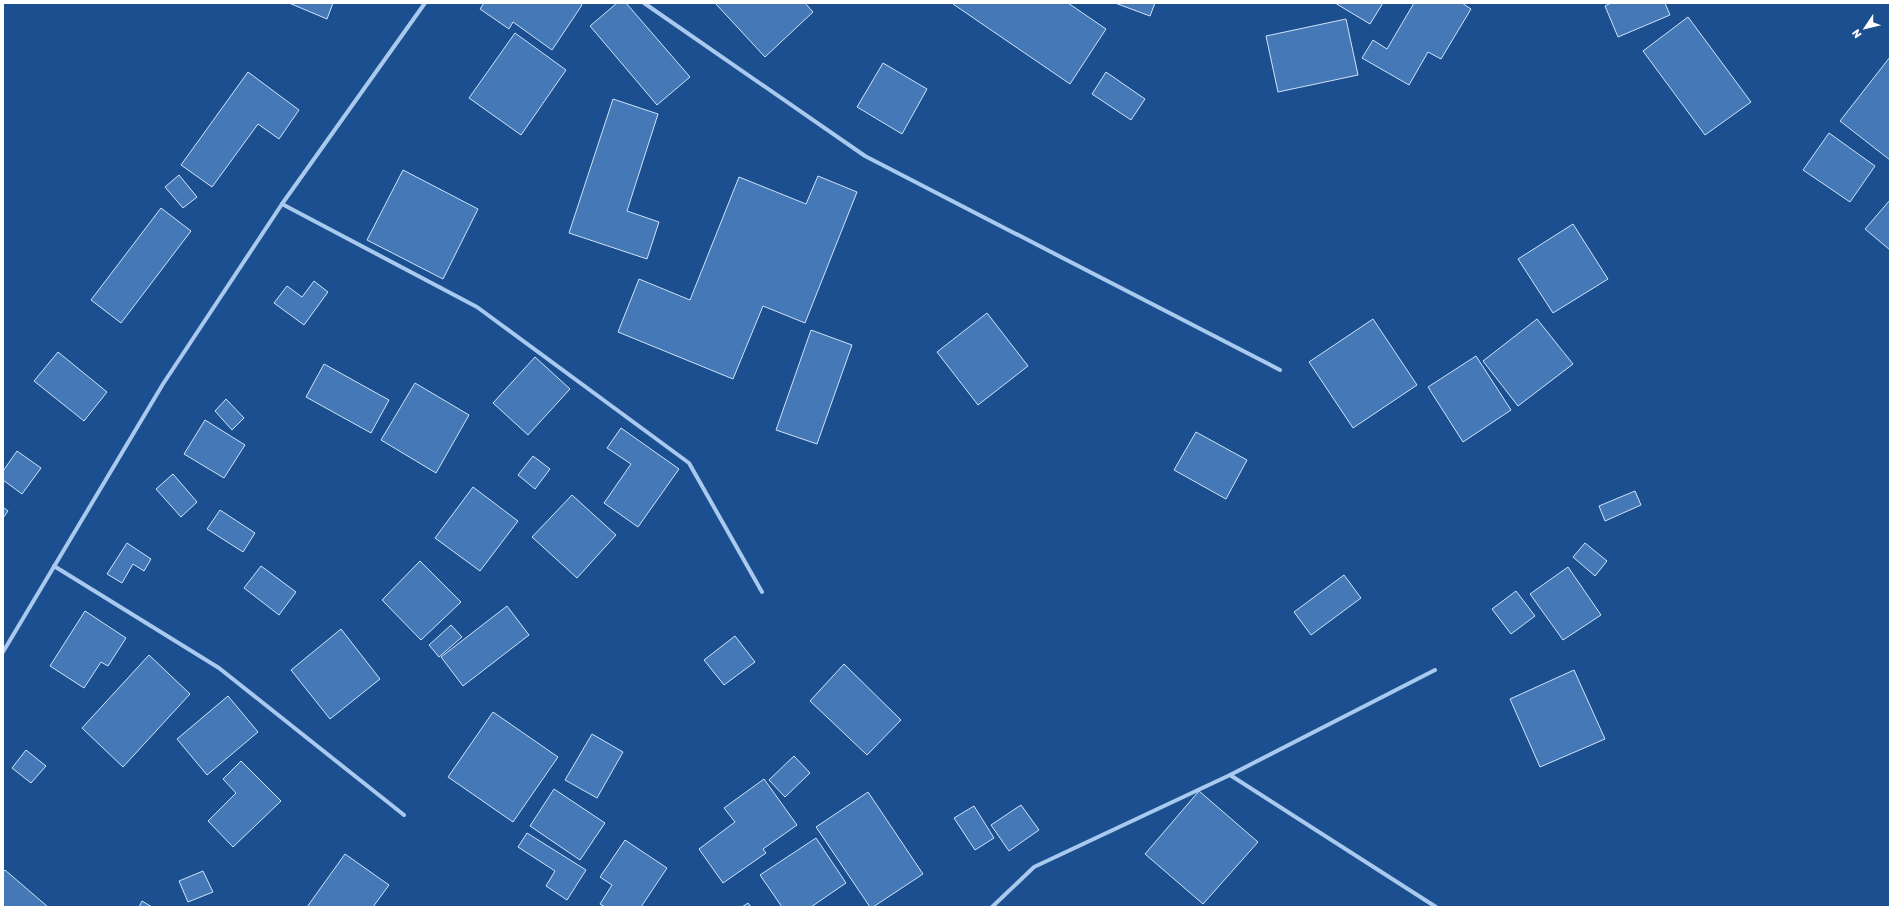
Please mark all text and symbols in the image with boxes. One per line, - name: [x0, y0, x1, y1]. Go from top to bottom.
- north arrow: [1845, 8, 1885, 48]
- text: N: [1850, 26, 1865, 40]

